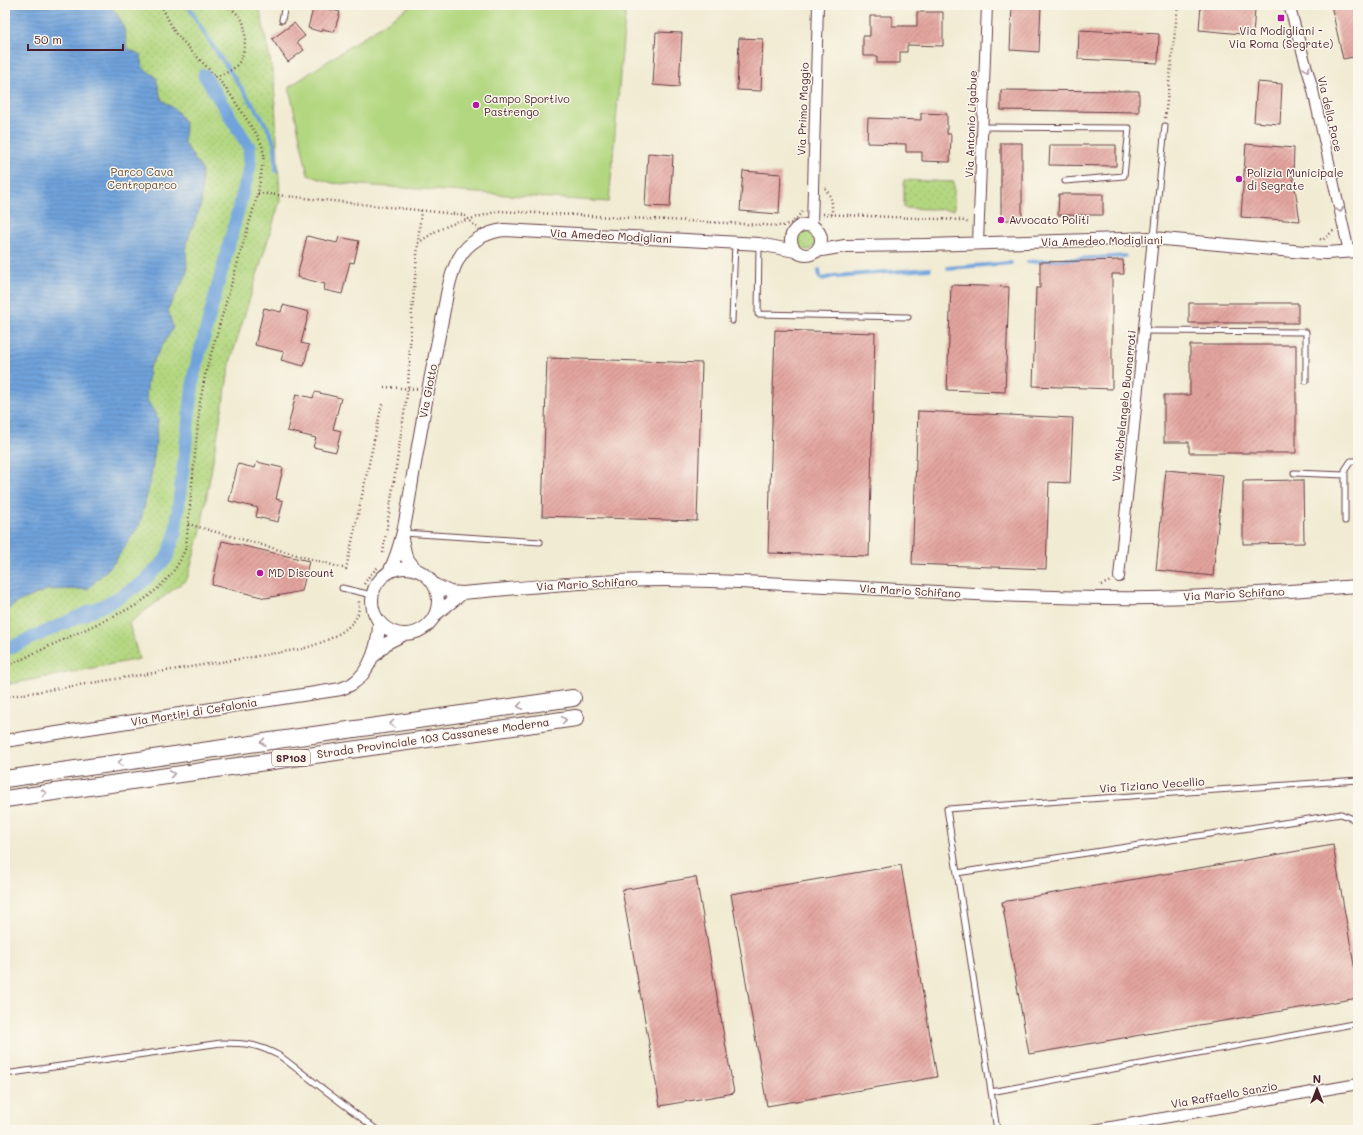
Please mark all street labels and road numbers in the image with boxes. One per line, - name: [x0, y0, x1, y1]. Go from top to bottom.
- street label: Via Primo Maggio: [793, 62, 812, 156]
- street label: Via Antonio Ligabue: [961, 70, 980, 178]
- street label: Via della Pace: [1314, 75, 1347, 153]
- street label: Via Amedeo Modigliani: [550, 225, 672, 246]
- street label: Via Amedeo Modigliani: [1041, 232, 1163, 249]
- street label: Via Michelangelo Buonarroti: [1108, 329, 1139, 482]
- street label: Via Giotto: [415, 362, 440, 419]
- street label: Via Mario Schifano: [536, 573, 638, 594]
- street label: Via Mario Schifano: [859, 580, 961, 601]
- street label: Via Mario Schifano: [1183, 583, 1285, 604]
- street label: Via Martiri di Cefalonia: [130, 694, 258, 729]
- street label: Strada Provinciale 103 Cassanese Moderna: [316, 714, 550, 761]
- road number: SP103: [272, 750, 310, 766]
- street label: Via Tiziano Vecellio: [1099, 773, 1206, 796]
- street label: Via Raffaello Sanzio: [1170, 1078, 1279, 1111]

